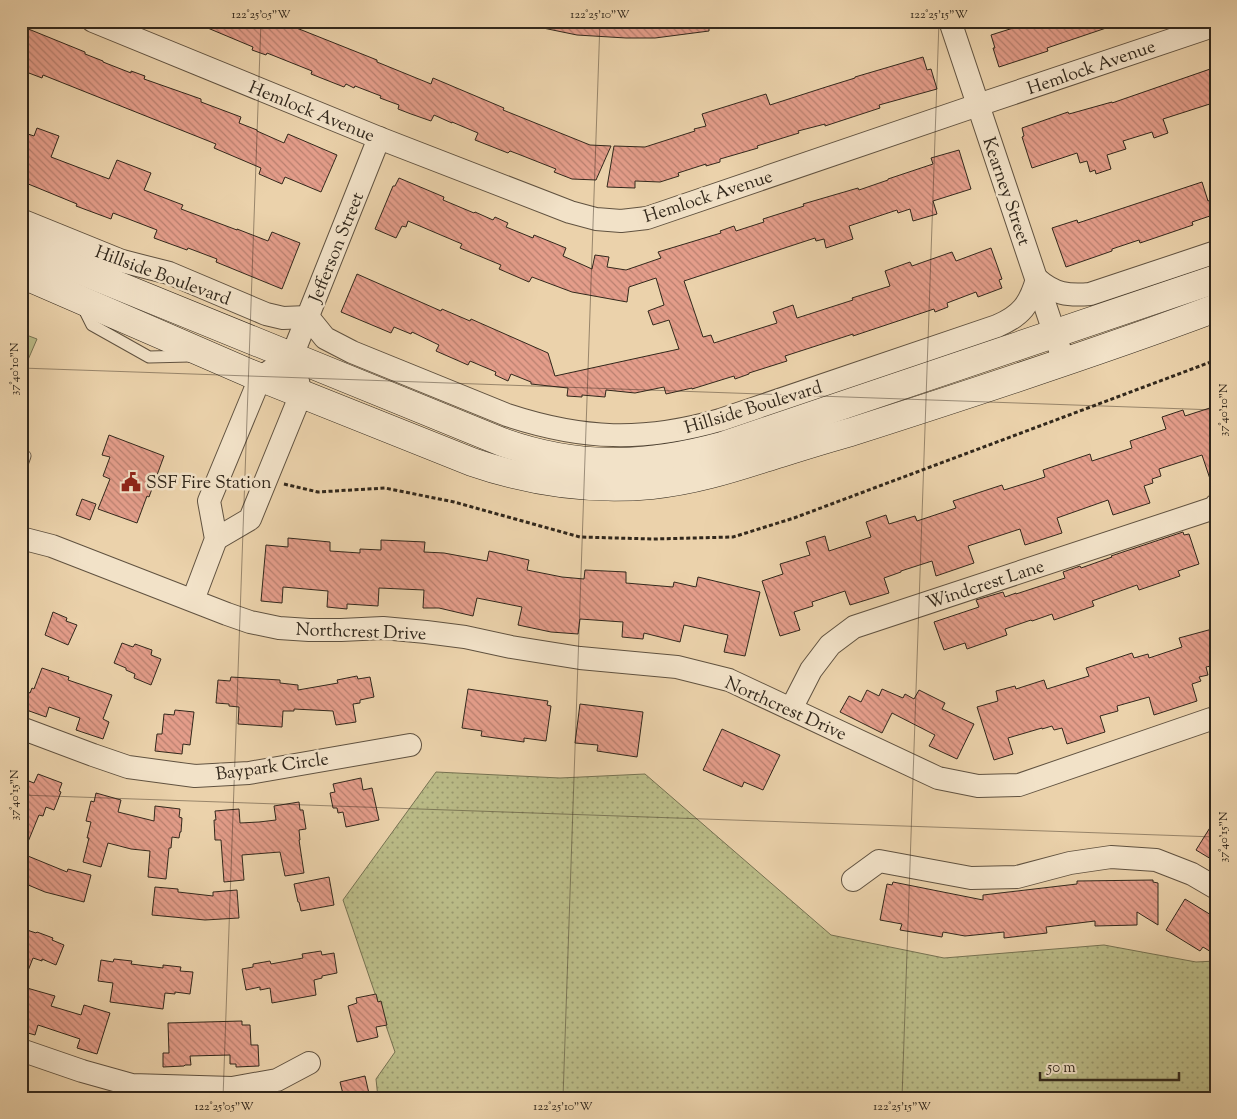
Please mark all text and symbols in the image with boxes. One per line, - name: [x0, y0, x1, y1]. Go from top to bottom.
- text: 122°25'05"W: [231, 6, 291, 24]
- text: 122°25'10"W: [570, 6, 630, 24]
- text: 122°25'15"W: [910, 6, 968, 24]
- street label: Hemlock Avenue: [1024, 35, 1159, 103]
- street label: Hemlock Avenue: [244, 76, 378, 150]
- street label: Kearney Street: [974, 134, 1036, 249]
- street label: Hemlock Avenue: [641, 165, 776, 231]
- street label: Jefferson Street: [303, 189, 372, 308]
- street label: Hillside Boulevard: [91, 240, 234, 313]
- text: 37°40'10"N: [6, 342, 24, 395]
- street label: Hillside Boulevard: [682, 376, 826, 442]
- text: 37°40'10"N: [1215, 383, 1233, 436]
- public building icon: SSF Fire Station: [120, 471, 142, 493]
- place label: SSF Fire Station: [146, 471, 272, 497]
- street label: Windcrest Lane: [923, 555, 1048, 617]
- street label: Northcrest Drive: [295, 618, 427, 648]
- street label: Northcrest Drive: [720, 671, 850, 748]
- street label: Baypark Circle: [214, 747, 331, 789]
- text: 37°40'15"N: [6, 769, 24, 821]
- text: 37°40'15"N: [1215, 811, 1233, 863]
- scale bar: [1040, 1049, 1178, 1081]
- text: 50 m: [1046, 1058, 1076, 1079]
- text: 122°25'05"W: [194, 1098, 254, 1116]
- text: 122°25'10"W: [533, 1098, 593, 1116]
- text: 122°25'15"W: [873, 1098, 931, 1116]

